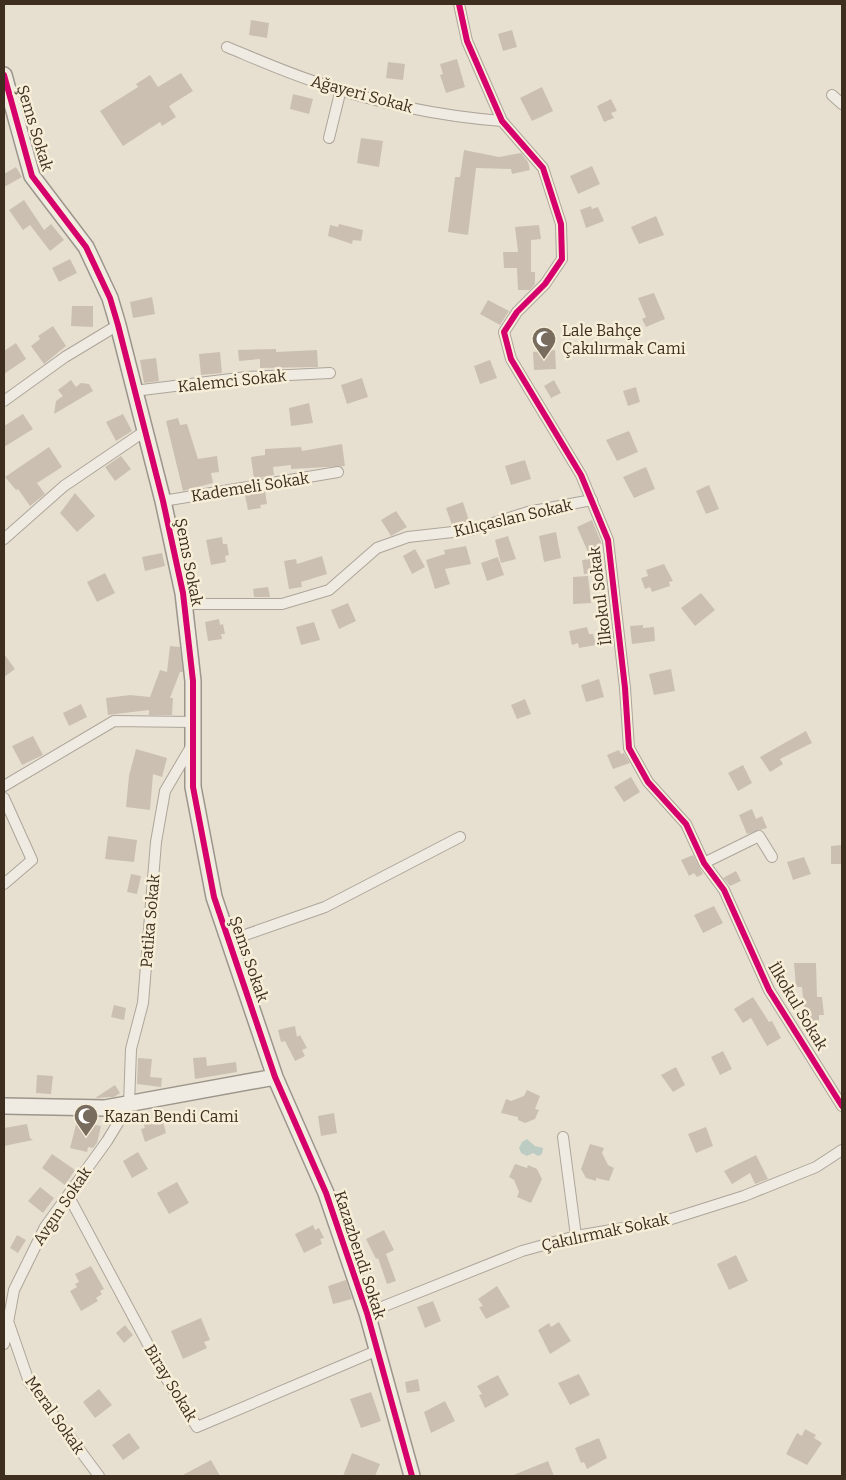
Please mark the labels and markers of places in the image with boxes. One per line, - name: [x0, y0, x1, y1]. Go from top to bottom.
- place label: Lale Bahçe Çakılırmak Cami: [562, 321, 686, 358]
- mosque icon: Lale Bahçe Çakılırmak Cami: [531, 326, 557, 360]
- mosque icon: Kazan Bendi Cami: [73, 1103, 99, 1137]
- place label: Kazan Bendi Cami: [104, 1107, 239, 1126]

